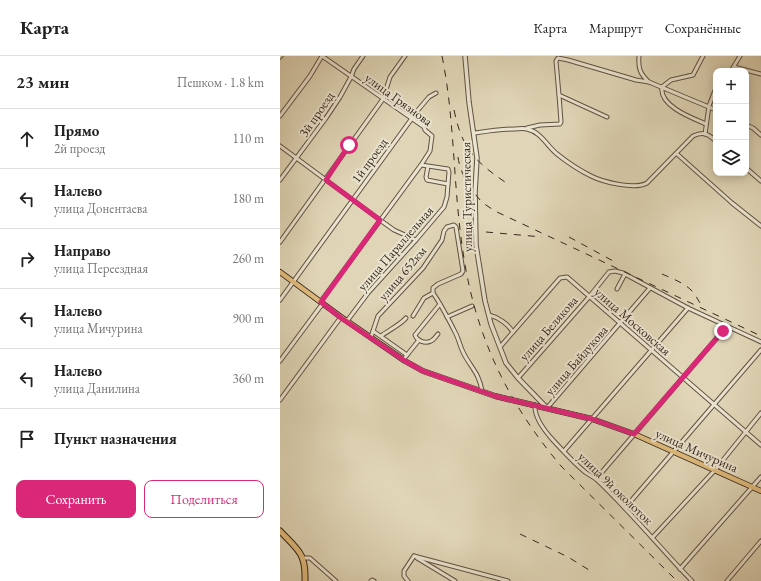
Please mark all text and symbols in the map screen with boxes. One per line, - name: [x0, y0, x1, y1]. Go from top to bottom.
- text: Карта: [20, 15, 69, 40]
- text: Карта: [534, 19, 567, 37]
- text: Маршрут: [589, 19, 643, 37]
- text: Сохранённые: [665, 19, 741, 37]
- map controls: [713, 68, 749, 176]
- button: +: [713, 68, 749, 104]
- street label: улица Грязнова: [362, 69, 437, 130]
- text: 23 мин: [16, 71, 69, 93]
- text: Пешком · 1.8 km: [177, 74, 264, 91]
- street label: 3й проезд: [295, 88, 338, 140]
- button: −: [713, 104, 749, 140]
- text: Прямо: [54, 121, 99, 140]
- icon: ahead: [16, 128, 38, 150]
- text: 110 m: [233, 130, 264, 147]
- street label: 1й проезд: [347, 135, 391, 186]
- route start: [340, 136, 358, 154]
- text: 2й проезд: [54, 140, 105, 157]
- button: layers: [713, 140, 749, 176]
- street label: улица Туристическая: [457, 142, 476, 252]
- text: Налево: [54, 181, 102, 200]
- icon: left: [16, 188, 38, 210]
- text: 180 m: [233, 190, 264, 207]
- text: улица Донентаева: [54, 200, 147, 217]
- street label: улица Параллельная: [354, 202, 437, 294]
- text: Направо: [54, 241, 111, 260]
- street label: улица 652км: [375, 243, 430, 304]
- icon: right: [16, 248, 38, 270]
- text: 260 m: [233, 250, 264, 267]
- text: улица Переездная: [54, 260, 148, 277]
- street label: улица Московская: [591, 283, 675, 359]
- street label: улица Белякова: [515, 292, 582, 364]
- text: Налево: [54, 301, 102, 320]
- icon: left: [16, 308, 38, 330]
- text: 900 m: [233, 310, 264, 327]
- text: улица Мичурина: [54, 320, 143, 337]
- street label: улица Байдукова: [541, 321, 612, 399]
- route end: [714, 322, 732, 340]
- text: Налево: [54, 361, 102, 380]
- icon: left: [16, 368, 38, 390]
- text: 360 m: [233, 370, 264, 387]
- text: улица Данилина: [54, 380, 140, 397]
- street label: улица Мичурина: [653, 425, 741, 477]
- icon: arrive: [16, 428, 38, 450]
- text: Пункт назначения: [54, 429, 177, 448]
- street label: улица 9й околоток: [575, 448, 657, 529]
- button: Сохранить: [16, 480, 136, 518]
- button: Поделиться: [144, 480, 264, 518]

